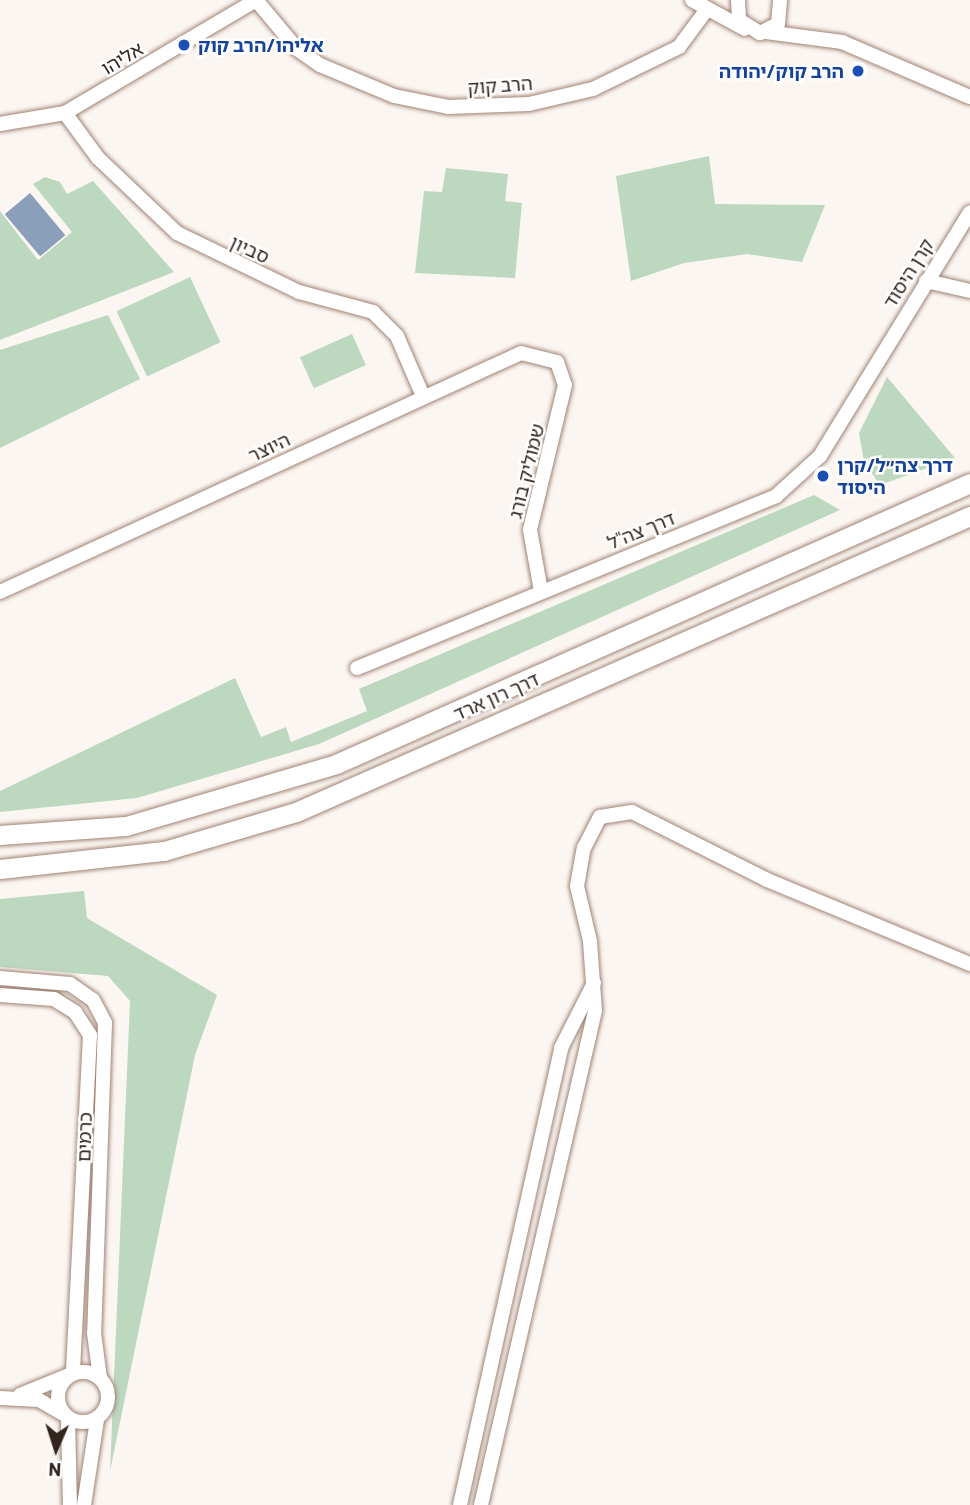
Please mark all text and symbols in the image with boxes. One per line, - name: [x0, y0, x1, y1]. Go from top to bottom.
- place label: אליהו/הרב קוק: [198, 34, 324, 56]
- street label: אליהו: [97, 37, 147, 79]
- marker: אליהו/הרב קוק: [176, 37, 192, 53]
- place label: הרב קוק/יהודה: [719, 60, 844, 82]
- marker: הרב קוק/יהודה: [850, 63, 866, 79]
- street label: הרב קוק: [467, 71, 533, 99]
- street label: סביון: [227, 230, 273, 268]
- street label: קרן היסוד: [878, 234, 938, 312]
- street label: שמוליק בורג: [503, 421, 549, 521]
- street label: היוצר: [244, 427, 294, 467]
- place label: דרך צה״ל/קרן היסוד: [837, 454, 953, 498]
- marker: דרך צה״ל/קרן היסוד: [815, 468, 831, 484]
- street label: דרך צה"ל: [604, 506, 678, 554]
- street label: דרך רון ארד: [450, 667, 542, 725]
- street label: כרמים: [72, 1112, 96, 1162]
- north arrow: [21, 1414, 91, 1484]
- text: N: [48, 1459, 62, 1482]

